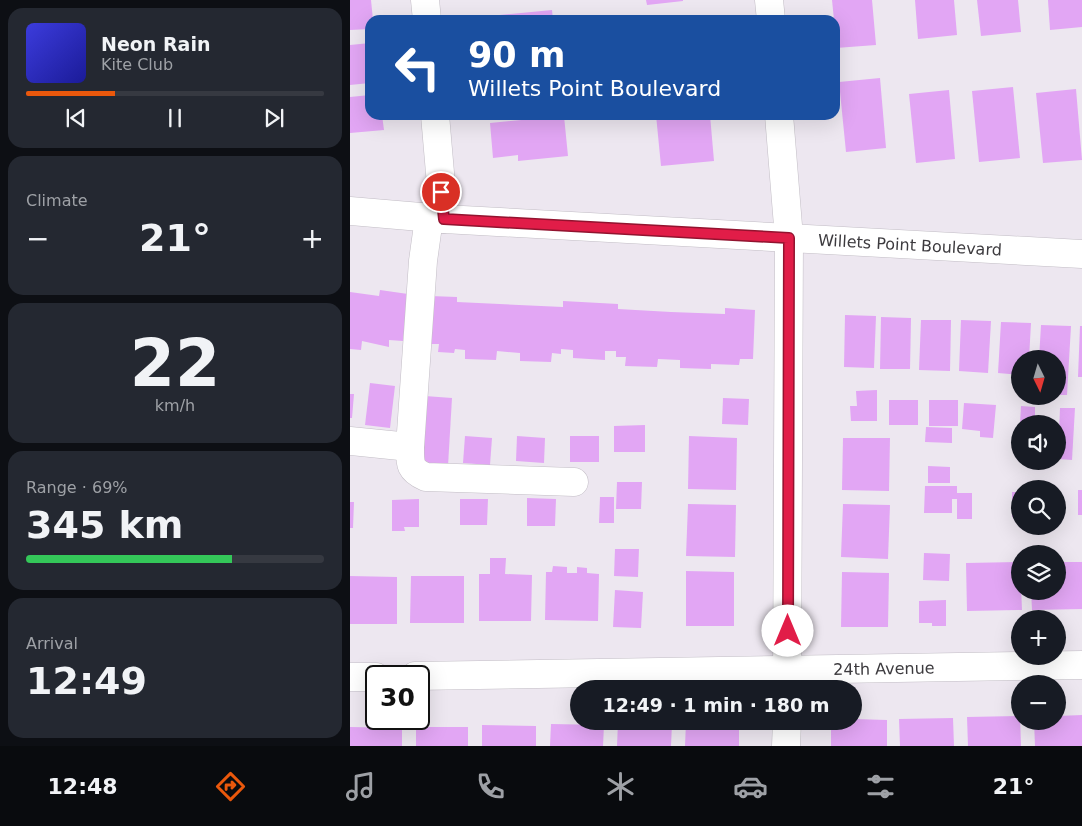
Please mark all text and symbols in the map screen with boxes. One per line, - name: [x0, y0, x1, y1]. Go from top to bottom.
- text: Neon Rain: [101, 33, 210, 55]
- icon: left: [385, 35, 450, 100]
- text: 90 m: [468, 35, 565, 75]
- text: Kite Club: [101, 55, 173, 74]
- text: Willets Point Boulevard: [468, 76, 721, 101]
- icon: previous: [62, 104, 90, 132]
- icon: pause: [161, 104, 189, 132]
- icon: next: [260, 104, 288, 132]
- pin: [420, 171, 462, 213]
- icon: arrive: [427, 178, 455, 206]
- text: Climate: [26, 191, 88, 210]
- text: 21°: [139, 216, 211, 260]
- text: −: [26, 222, 49, 255]
- text: +: [301, 222, 324, 255]
- street label: Willets Point Boulevard: [817, 230, 1002, 259]
- text: 22: [130, 326, 220, 401]
- north arrow: [1011, 350, 1066, 405]
- map controls: [1011, 350, 1066, 730]
- text: km/h: [155, 396, 195, 415]
- button: sound: [1011, 415, 1066, 470]
- text: Range · 69%: [26, 478, 128, 497]
- button: search: [1011, 480, 1066, 535]
- text: 345 km: [26, 503, 183, 547]
- button: layers: [1011, 545, 1066, 600]
- position arrow: [761, 604, 813, 656]
- button: +: [1011, 610, 1066, 665]
- text: Arrival: [26, 634, 78, 653]
- street label: 24th Avenue: [833, 658, 935, 679]
- text: 12:49: [26, 659, 147, 703]
- speed limit sign: 30: [365, 665, 430, 730]
- button: −: [1011, 675, 1066, 730]
- text: 12:49 · 1 min · 180 m: [602, 694, 830, 716]
- icon: directions: [213, 769, 248, 804]
- icon: music: [343, 769, 378, 804]
- icon: phone: [473, 769, 508, 804]
- icon: climate: [603, 769, 638, 804]
- icon: car: [733, 769, 768, 804]
- icon: filters: [863, 769, 898, 804]
- text: 12:48: [48, 774, 118, 799]
- text: 21°: [993, 774, 1034, 799]

